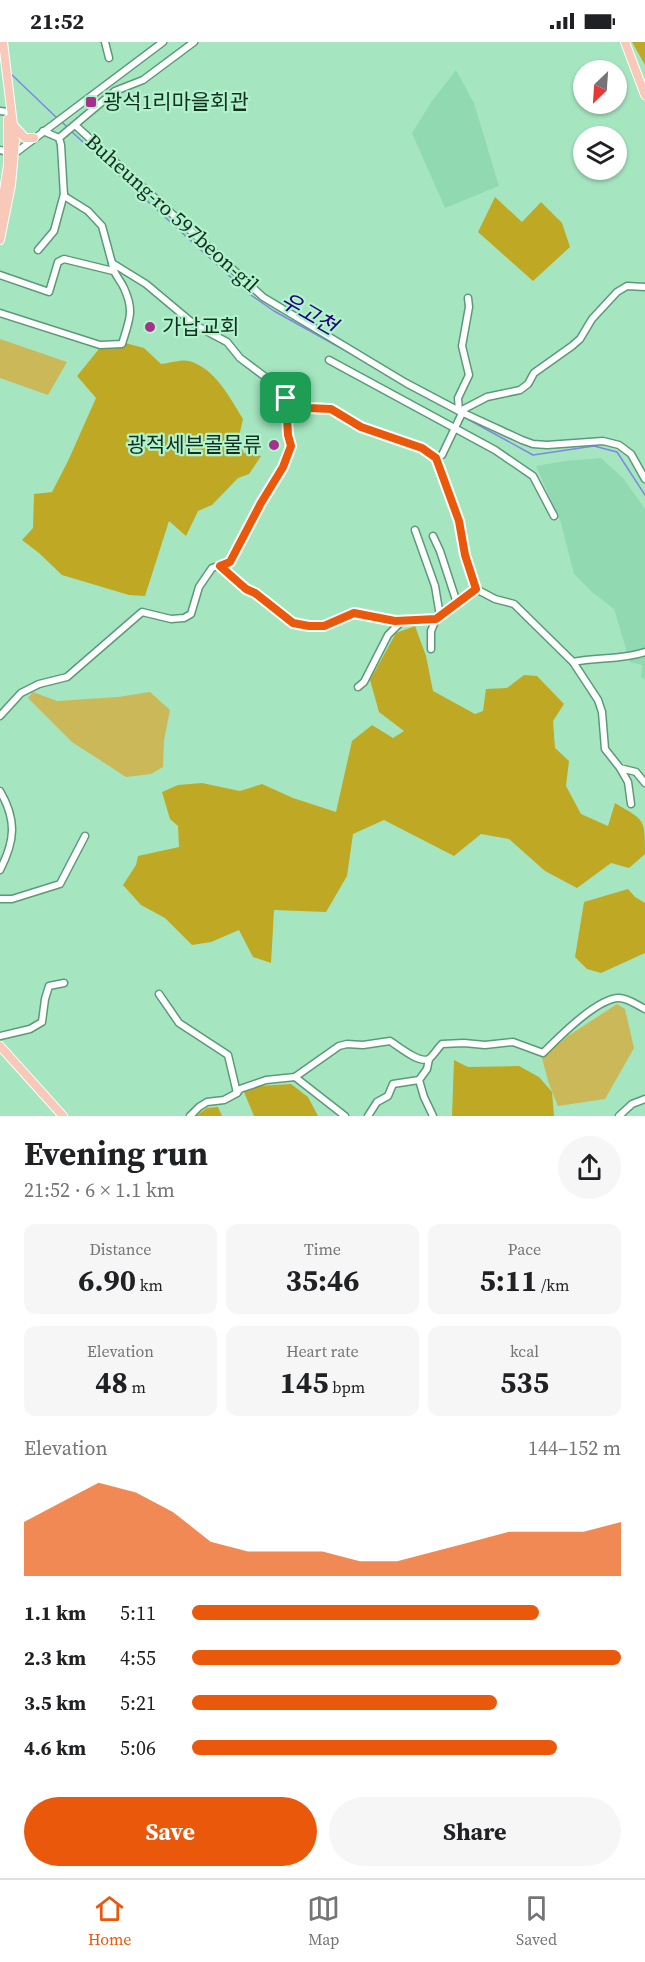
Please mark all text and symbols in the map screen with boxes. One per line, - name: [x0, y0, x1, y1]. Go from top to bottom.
- text: 21:52: [30, 6, 84, 36]
- north arrow: [573, 60, 627, 114]
- map controls: [573, 60, 627, 180]
- place label: 광석1리마을회관: [103, 87, 249, 116]
- marker: 광석1리마을회관: [84, 95, 98, 109]
- button: layers: [573, 126, 627, 180]
- street label: Buheung-ro 597beon-gil: [79, 127, 265, 298]
- water label: 우고천: [275, 285, 345, 343]
- place label: 가납교회: [162, 312, 239, 341]
- marker: 가납교회: [143, 320, 157, 334]
- pin: [260, 372, 311, 423]
- icon: arrive: [269, 381, 302, 414]
- place label: 광적세븐콜물류: [127, 430, 262, 459]
- marker: 광적세븐콜물류: [267, 438, 281, 452]
- text: Evening run: [24, 1131, 208, 1176]
- button: share: [558, 1136, 621, 1199]
- text: 21:52 · 6 × 1.1 km: [24, 1176, 175, 1204]
- text: Distance: [89, 1238, 152, 1260]
- text: Time: [304, 1238, 341, 1260]
- text: Pace: [508, 1238, 541, 1260]
- text: 6.90: [78, 1260, 136, 1301]
- text: 35:46: [285, 1260, 360, 1301]
- text: 5:11: [480, 1260, 537, 1301]
- text: km: [136, 1274, 163, 1296]
- text: /km: [537, 1274, 569, 1296]
- text: Elevation: [87, 1340, 154, 1362]
- text: Heart rate: [286, 1340, 359, 1362]
- text: kcal: [510, 1340, 539, 1362]
- text: 48: [95, 1362, 128, 1403]
- text: 145: [280, 1362, 329, 1403]
- text: 535: [500, 1362, 549, 1403]
- text: m: [128, 1376, 146, 1398]
- text: bpm: [329, 1376, 365, 1398]
- text: Elevation: [24, 1434, 108, 1462]
- text: 144–152 m: [528, 1434, 621, 1462]
- text: 1.1 km: [24, 1599, 86, 1627]
- text: 5:11: [120, 1599, 156, 1627]
- text: 2.3 km: [24, 1644, 86, 1672]
- text: 4:55: [120, 1644, 156, 1672]
- text: 3.5 km: [24, 1689, 86, 1717]
- text: 5:21: [120, 1689, 156, 1717]
- text: 4.6 km: [24, 1734, 86, 1762]
- text: 5:06: [120, 1734, 156, 1762]
- button: Save: [24, 1797, 317, 1866]
- button: Share: [329, 1797, 621, 1866]
- tab: Home: [88, 1892, 132, 1950]
- tab: Map: [307, 1892, 340, 1950]
- tab: Saved: [516, 1892, 557, 1950]

